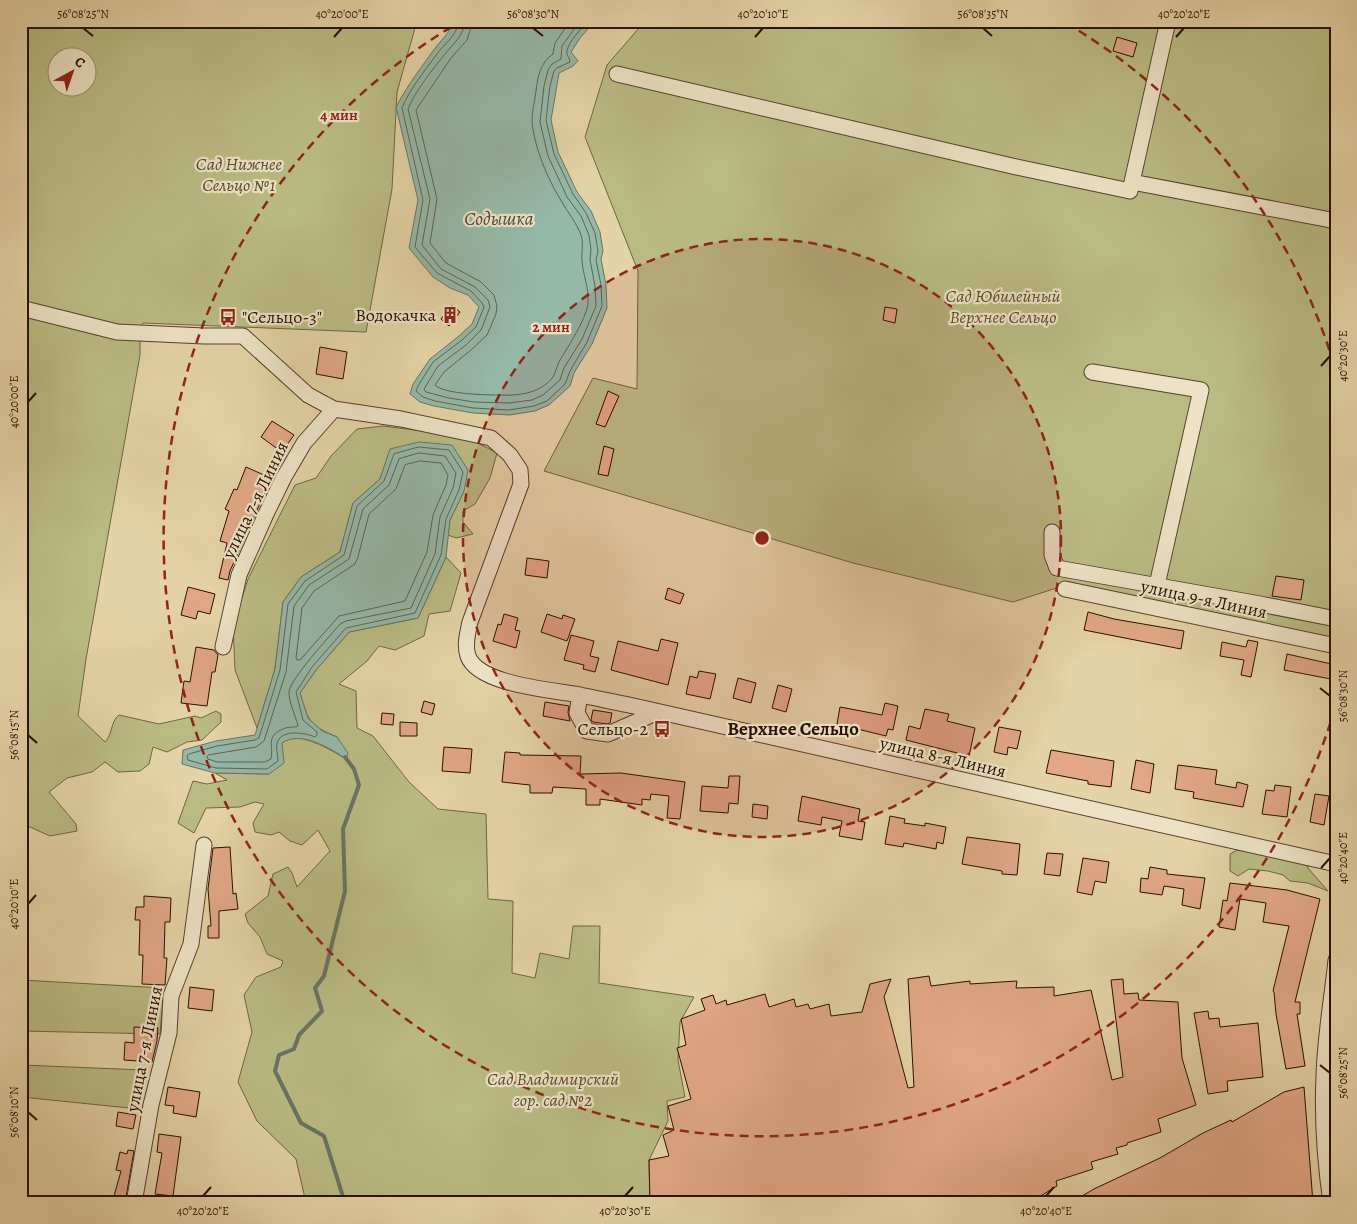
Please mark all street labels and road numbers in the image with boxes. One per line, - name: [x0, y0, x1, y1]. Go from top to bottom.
- street label: улица 7-я Линия: [216, 437, 294, 564]
- street label: улица 9-я Линия: [1138, 574, 1269, 624]
- street label: улица 8-я Линия: [877, 731, 1008, 783]
- street label: улица 7-я Линия: [120, 984, 168, 1115]

